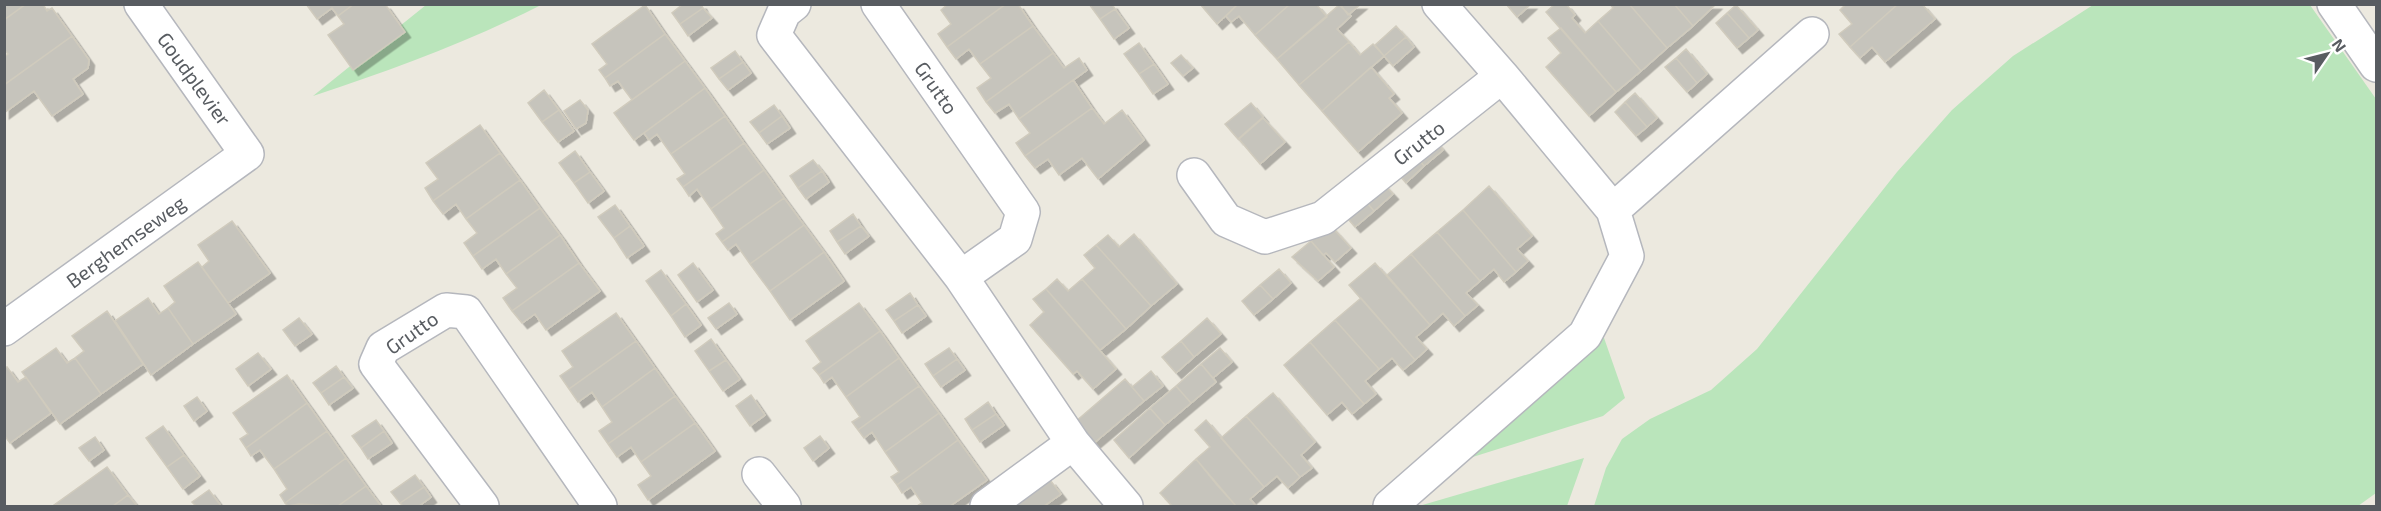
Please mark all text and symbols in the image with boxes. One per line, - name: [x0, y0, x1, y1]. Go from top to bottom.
- north arrow: [2297, 24, 2357, 84]
- street label: Goudplevier: [153, 27, 237, 130]
- text: N: [2329, 35, 2351, 55]
- street label: Grutto: [910, 57, 963, 118]
- street label: Grutto: [1388, 115, 1449, 170]
- street label: Berghemseweg: [61, 190, 190, 292]
- street label: Grutto: [381, 306, 442, 359]

